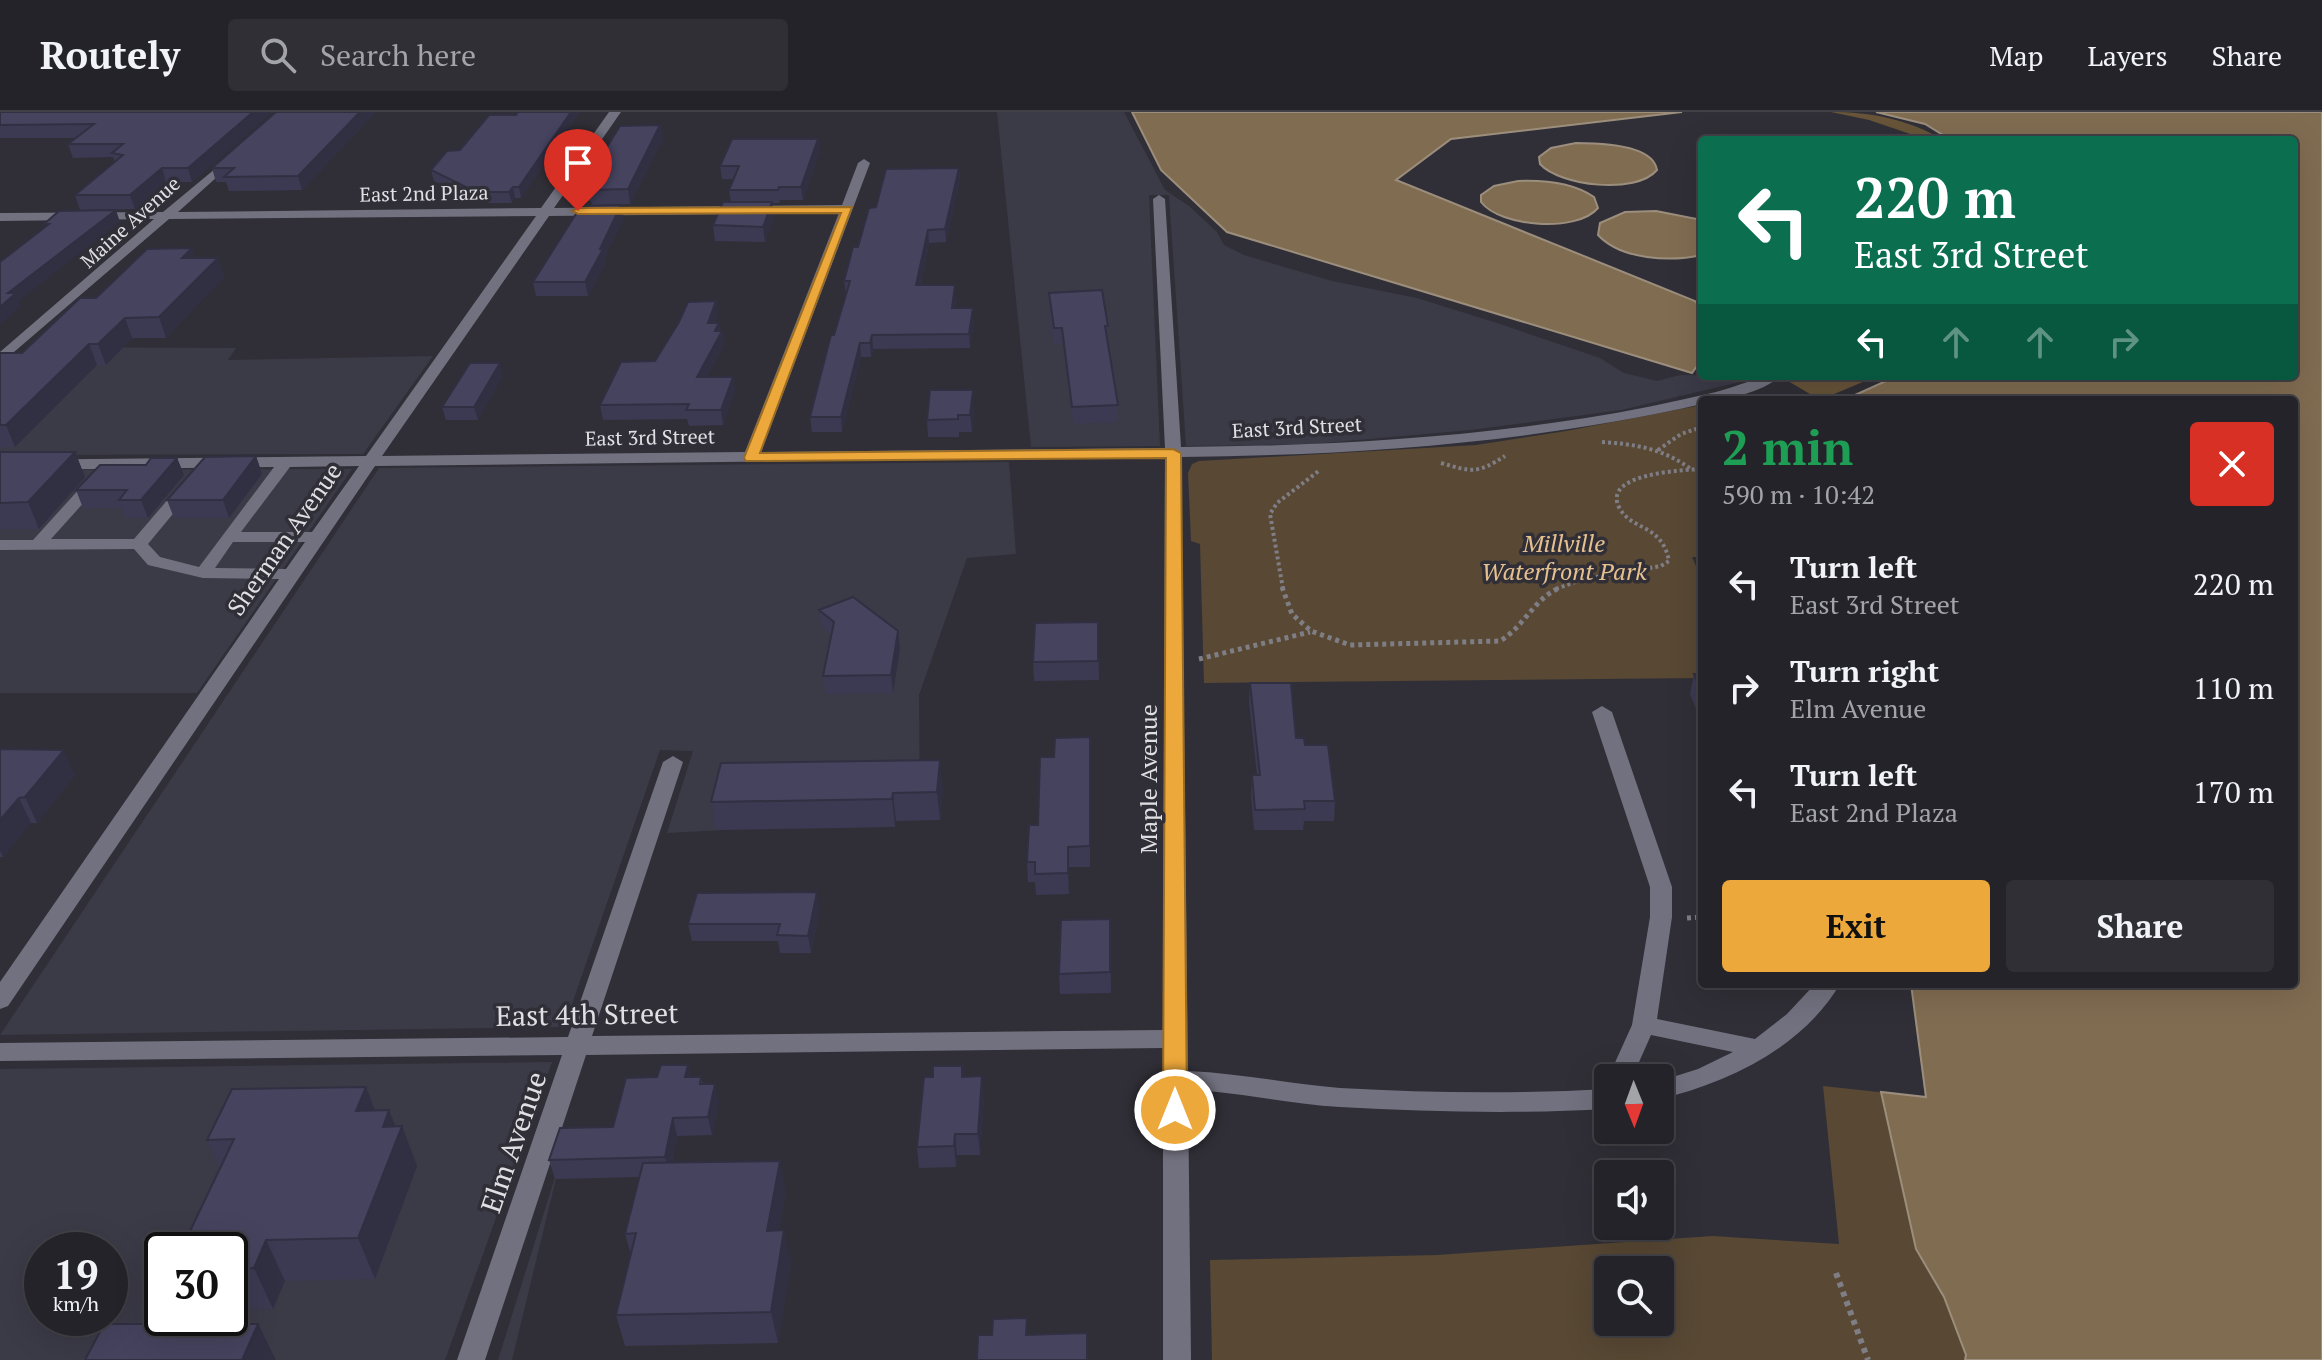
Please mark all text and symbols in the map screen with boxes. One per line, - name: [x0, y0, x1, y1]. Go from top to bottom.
- search box: [228, 19, 788, 91]
- text: Routely: [40, 30, 180, 80]
- icon: search: [256, 33, 300, 77]
- text: Search here: [320, 35, 476, 75]
- text: Map: [1989, 37, 2043, 74]
- text: Layers: [2087, 37, 2168, 74]
- text: Share: [2212, 37, 2282, 74]
- pin: [544, 129, 612, 211]
- icon: arrive: [556, 141, 600, 185]
- text: 220 m: [1854, 160, 2016, 234]
- icon: left: [1722, 168, 1826, 272]
- street label: Maine Avenue: [74, 170, 186, 274]
- street label: East 2nd Plaza: [359, 178, 489, 208]
- text: East 3rd Street: [1854, 231, 2089, 278]
- icon: left: [1850, 320, 1894, 364]
- icon: ahead: [1934, 320, 1978, 364]
- icon: ahead: [2018, 320, 2062, 364]
- icon: right: [2102, 320, 2146, 364]
- street label: East 3rd Street: [1231, 410, 1363, 444]
- text: 2 min: [1722, 415, 1853, 479]
- street label: East 3rd Street: [585, 422, 716, 452]
- button: close: [2190, 422, 2274, 506]
- street label: Sherman Avenue: [219, 456, 349, 622]
- text: 590 m · 10:42: [1722, 477, 1875, 511]
- park label: Millville Waterfront Park: [1481, 527, 1647, 587]
- text: Turn left: [1790, 547, 1917, 587]
- icon: left: [1722, 562, 1766, 606]
- text: 220 m: [2193, 564, 2274, 604]
- text: East 3rd Street: [1790, 587, 1959, 621]
- text: Turn right: [1790, 651, 1939, 691]
- icon: right: [1722, 666, 1766, 710]
- text: 110 m: [2193, 668, 2274, 708]
- text: Elm Avenue: [1790, 691, 1926, 725]
- street label: Maple Avenue: [1132, 704, 1164, 854]
- text: Turn left: [1790, 755, 1917, 795]
- icon: left: [1722, 770, 1766, 814]
- text: 170 m: [2193, 772, 2274, 812]
- text: East 2nd Plaza: [1790, 795, 1958, 829]
- button: Exit: [1722, 880, 1990, 972]
- button: Share: [2006, 880, 2274, 972]
- street label: East 4th Street: [495, 994, 679, 1034]
- north arrow: [1594, 1064, 1674, 1144]
- map controls: [1594, 1064, 1674, 1336]
- street label: Elm Avenue: [472, 1067, 554, 1217]
- position arrow: [1133, 1068, 1217, 1152]
- button: sound: [1594, 1160, 1674, 1240]
- speed limit sign: 30: [144, 1232, 248, 1336]
- text: 19: [53, 1247, 99, 1300]
- button: search: [1594, 1256, 1674, 1336]
- text: km/h: [53, 1290, 99, 1317]

